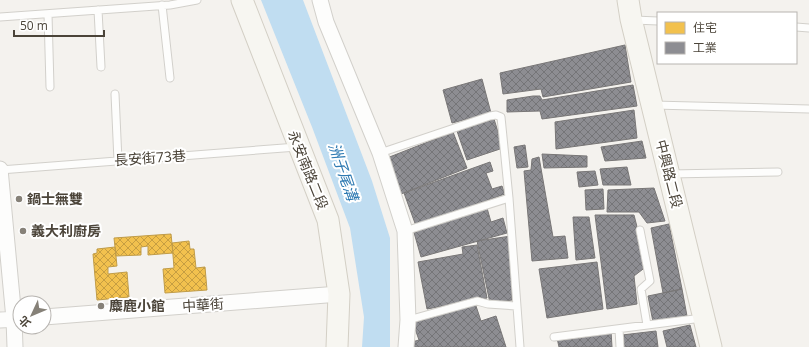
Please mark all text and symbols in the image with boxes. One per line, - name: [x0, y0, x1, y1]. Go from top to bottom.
- scale bar: [14, 12, 104, 38]
- legend: [657, 12, 797, 64]
- text: 50 m: [20, 17, 48, 34]
- text: 住宅: [693, 19, 717, 36]
- text: 工業: [693, 39, 717, 56]
- street label: 永安南路二段: [284, 127, 333, 212]
- street label: 中興路二段: [652, 138, 687, 210]
- water label: 洲子尾溝: [325, 140, 364, 205]
- street label: 長安街73巷: [113, 146, 187, 169]
- place label: 鍋士無雙: [27, 189, 83, 208]
- marker: 鍋士無雙: [14, 194, 24, 204]
- place label: 義大利廚房: [31, 221, 101, 240]
- marker: 義大利廚房: [18, 226, 28, 236]
- street label: 中華街: [181, 294, 225, 315]
- north arrow: [12, 295, 52, 335]
- place label: 麋鹿小館: [109, 296, 165, 315]
- marker: 麋鹿小館: [96, 301, 106, 311]
- text: 北: [15, 313, 34, 331]

